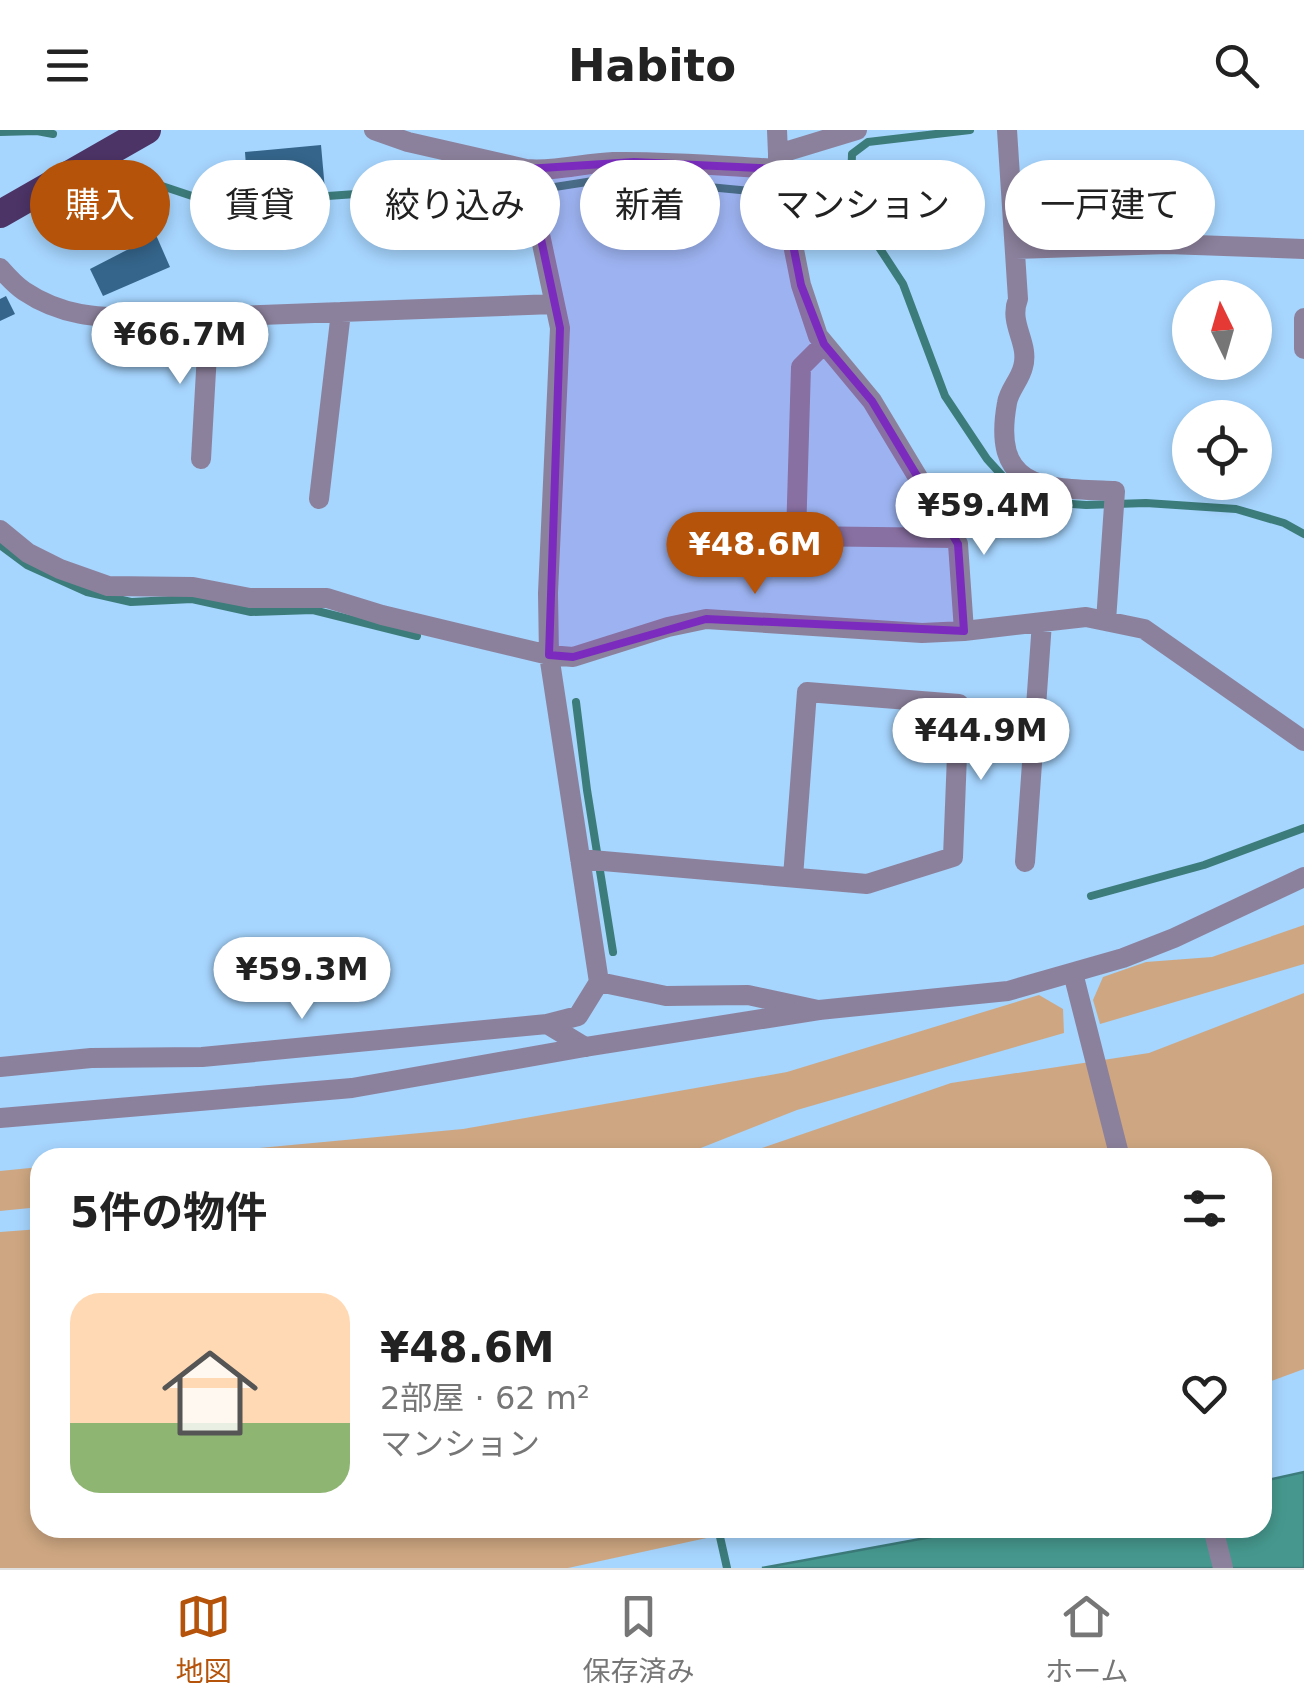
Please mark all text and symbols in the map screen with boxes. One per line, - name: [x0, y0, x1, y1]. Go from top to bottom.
- icon: menu: [40, 38, 95, 93]
- icon: search: [1209, 38, 1264, 93]
- text: Habito: [568, 39, 736, 92]
- chip: 購入: [30, 160, 170, 250]
- chip: 賃貸: [190, 160, 330, 250]
- chip: 絞り込み: [350, 160, 560, 250]
- chip: 新着: [580, 160, 720, 250]
- chip: マンション: [740, 160, 985, 250]
- chip: 一戸建て: [1005, 160, 1215, 250]
- north arrow: [1172, 280, 1272, 380]
- map controls: [1172, 280, 1272, 500]
- pin: ¥66.7M: [99, 302, 261, 387]
- text: ¥66.7M: [113, 315, 247, 353]
- button: locate: [1172, 400, 1272, 500]
- pin: ¥59.4M: [903, 473, 1065, 558]
- text: ¥59.4M: [917, 486, 1051, 524]
- pin: ¥48.6M: [674, 512, 836, 597]
- text: ¥48.6M: [688, 525, 822, 563]
- pin: ¥44.9M: [900, 698, 1062, 783]
- text: ¥44.9M: [914, 711, 1048, 749]
- pin: ¥59.3M: [221, 937, 383, 1022]
- text: ¥59.3M: [235, 950, 369, 988]
- icon: filters: [1177, 1181, 1232, 1236]
- text: 5件の物件: [70, 1188, 267, 1237]
- text: ¥48.6M: [380, 1323, 555, 1372]
- icon: home: [150, 1333, 270, 1453]
- icon: heart: [1177, 1366, 1232, 1421]
- text: 2部屋 · 62 m²: [380, 1379, 590, 1417]
- text: マンション: [380, 1425, 540, 1463]
- tab: 地図: [175, 1589, 231, 1689]
- tab: 保存済み: [582, 1589, 694, 1689]
- tab: ホーム: [1045, 1589, 1129, 1689]

